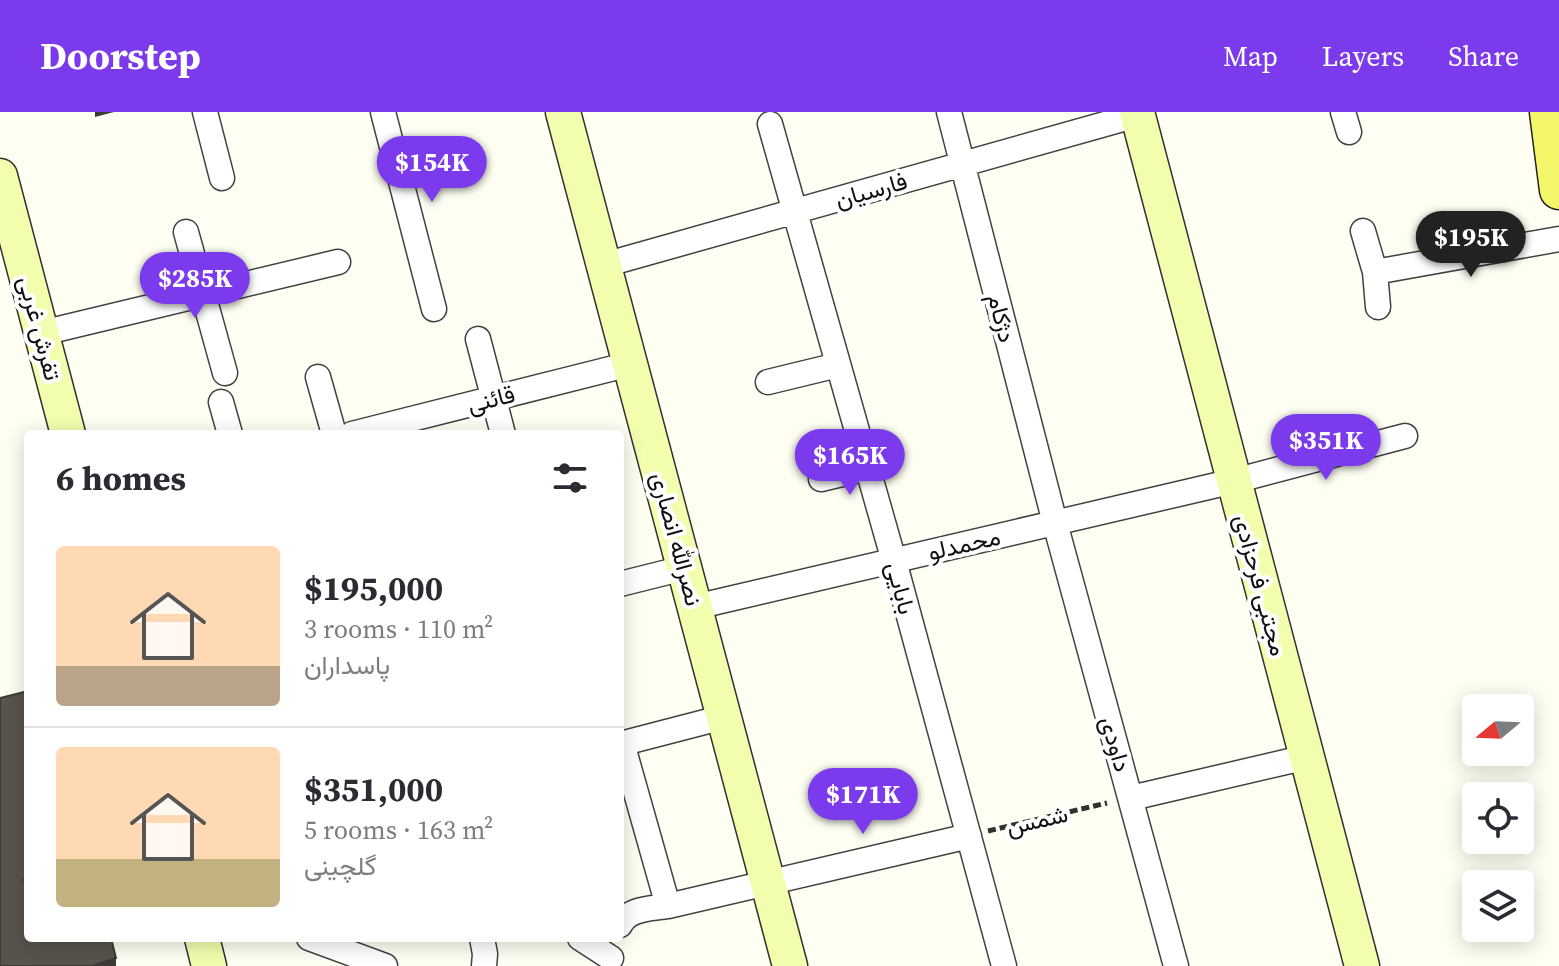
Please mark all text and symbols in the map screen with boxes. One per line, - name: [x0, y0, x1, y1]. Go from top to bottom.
- text: Doorstep: [40, 30, 201, 82]
- text: Map: [1223, 37, 1278, 75]
- text: Layers: [1322, 37, 1404, 75]
- text: Share: [1448, 37, 1519, 75]
- pin: $154K: [376, 136, 488, 204]
- text: $154K: [395, 144, 469, 180]
- street label: فارسیان: [831, 164, 911, 216]
- pin: $195K: [1415, 211, 1527, 279]
- text: $195K: [1434, 219, 1508, 255]
- pin: $285K: [139, 252, 251, 320]
- text: $285K: [158, 260, 232, 296]
- street label: تفرش غربی: [10, 272, 70, 384]
- street label: دژکام: [980, 290, 1024, 346]
- street label: قائنی: [464, 377, 518, 421]
- pin: $351K: [1270, 414, 1382, 482]
- text: $351K: [1289, 422, 1363, 458]
- pin: $165K: [794, 429, 906, 497]
- text: $165K: [813, 437, 887, 473]
- text: 6 homes: [56, 455, 186, 501]
- icon: filters: [548, 456, 592, 500]
- street label: نصرالله انصاری: [643, 469, 711, 609]
- street label: مجتبی فرحزادی: [1226, 510, 1296, 660]
- street label: محمدلو: [925, 520, 1003, 568]
- street label: بابایی: [878, 558, 924, 618]
- text: $195,000: [304, 565, 443, 611]
- icon: home: [120, 578, 216, 674]
- text: 3 rooms · 110 m²: [304, 611, 493, 647]
- text: پاسداران: [304, 647, 390, 683]
- north arrow: [1462, 694, 1534, 766]
- map controls: [1462, 694, 1534, 942]
- street label: داودی: [1092, 712, 1140, 776]
- text: $351,000: [304, 766, 443, 812]
- pin: $171K: [807, 768, 919, 836]
- text: $171K: [826, 776, 900, 812]
- icon: home: [120, 779, 216, 875]
- button: locate: [1462, 782, 1534, 854]
- street label: شمس: [1003, 797, 1071, 843]
- text: 5 rooms · 163 m²: [304, 812, 493, 848]
- text: گلچینی: [304, 848, 377, 884]
- button: layers: [1462, 870, 1534, 942]

